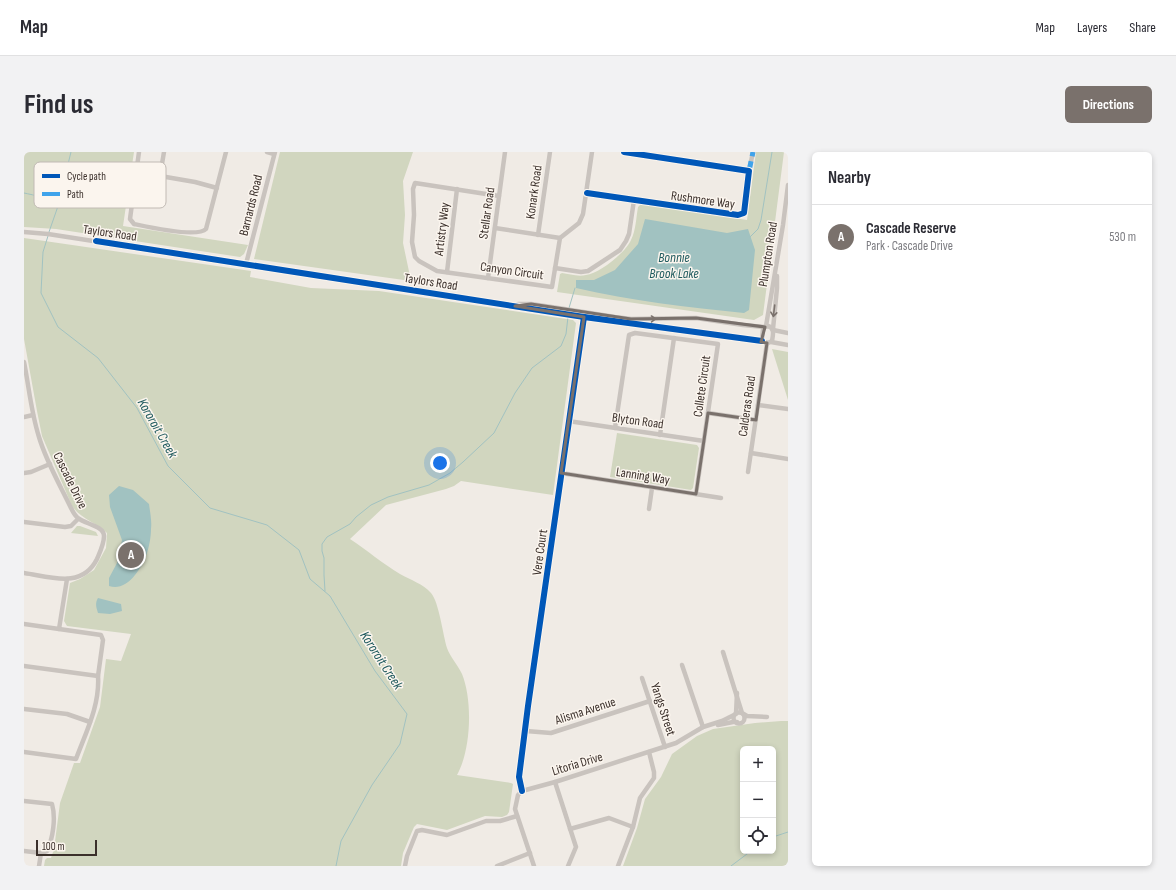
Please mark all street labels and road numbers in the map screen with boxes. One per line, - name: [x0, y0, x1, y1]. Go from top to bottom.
- street label: Konark Road: [522, 164, 546, 220]
- street label: Barnards Road: [236, 173, 266, 237]
- street label: Stellar Road: [475, 186, 499, 240]
- street label: Rushmore Way: [670, 188, 736, 212]
- street label: Artistry Way: [431, 202, 453, 258]
- street label: Plumpton Road: [755, 220, 781, 288]
- street label: Taylors Road: [82, 221, 138, 245]
- street label: Canyon Circuit: [479, 259, 545, 283]
- street label: Taylors Road: [403, 270, 459, 294]
- street label: Collete Circuit: [690, 354, 714, 418]
- street label: Calderas Road: [735, 375, 759, 437]
- street label: Blyton Road: [611, 409, 665, 433]
- street label: Cascade Drive: [49, 449, 91, 511]
- street label: Lanning Way: [615, 464, 671, 488]
- street label: Vere Court: [529, 528, 551, 576]
- street label: Yangs Street: [647, 681, 679, 738]
- street label: Alisma Avenue: [552, 694, 618, 729]
- street label: Litoria Drive: [550, 749, 605, 779]

